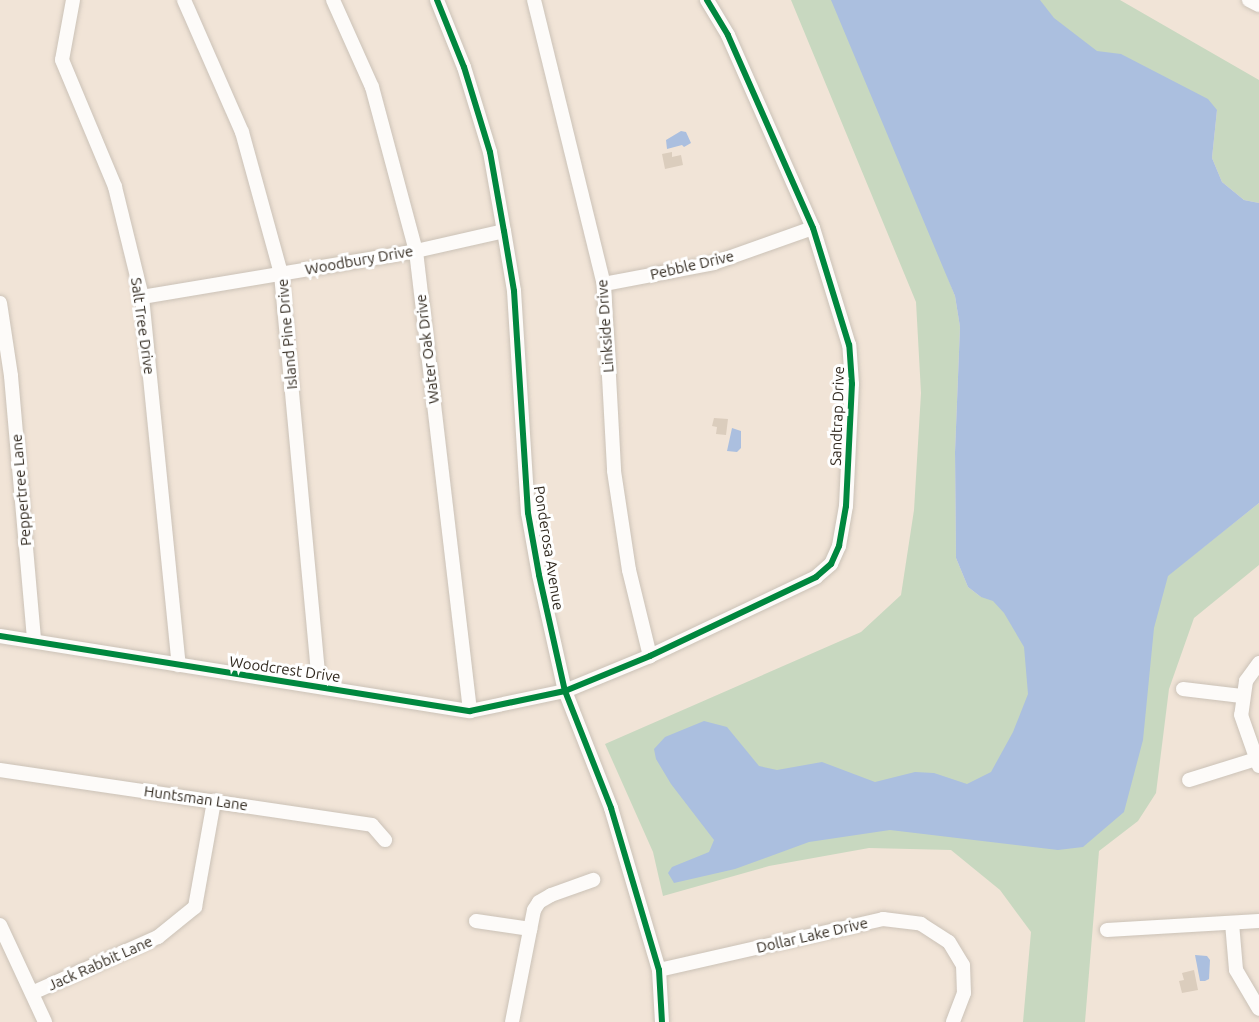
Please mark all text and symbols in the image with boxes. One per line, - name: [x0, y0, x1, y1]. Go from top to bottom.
- street label: Woodbury Drive: [304, 242, 414, 278]
- street label: Pebble Drive: [648, 247, 736, 283]
- street label: Salt Tree Drive: [127, 276, 159, 376]
- street label: Island Pine Drive: [273, 278, 301, 390]
- street label: Linkside Drive: [593, 279, 617, 373]
- street label: Water Oak Drive: [411, 293, 443, 405]
- street label: Sandtrap Drive: [826, 366, 848, 466]
- street label: Peppertree Lane: [7, 433, 35, 547]
- street label: Ponderosa Avenue: [530, 484, 568, 612]
- street label: Woodcrest Drive: [228, 652, 342, 686]
- street label: Huntsman Lane: [143, 782, 249, 814]
- street label: Dollar Lake Drive: [754, 913, 870, 957]
- street label: Jack Rabbit Lane: [45, 932, 155, 994]

